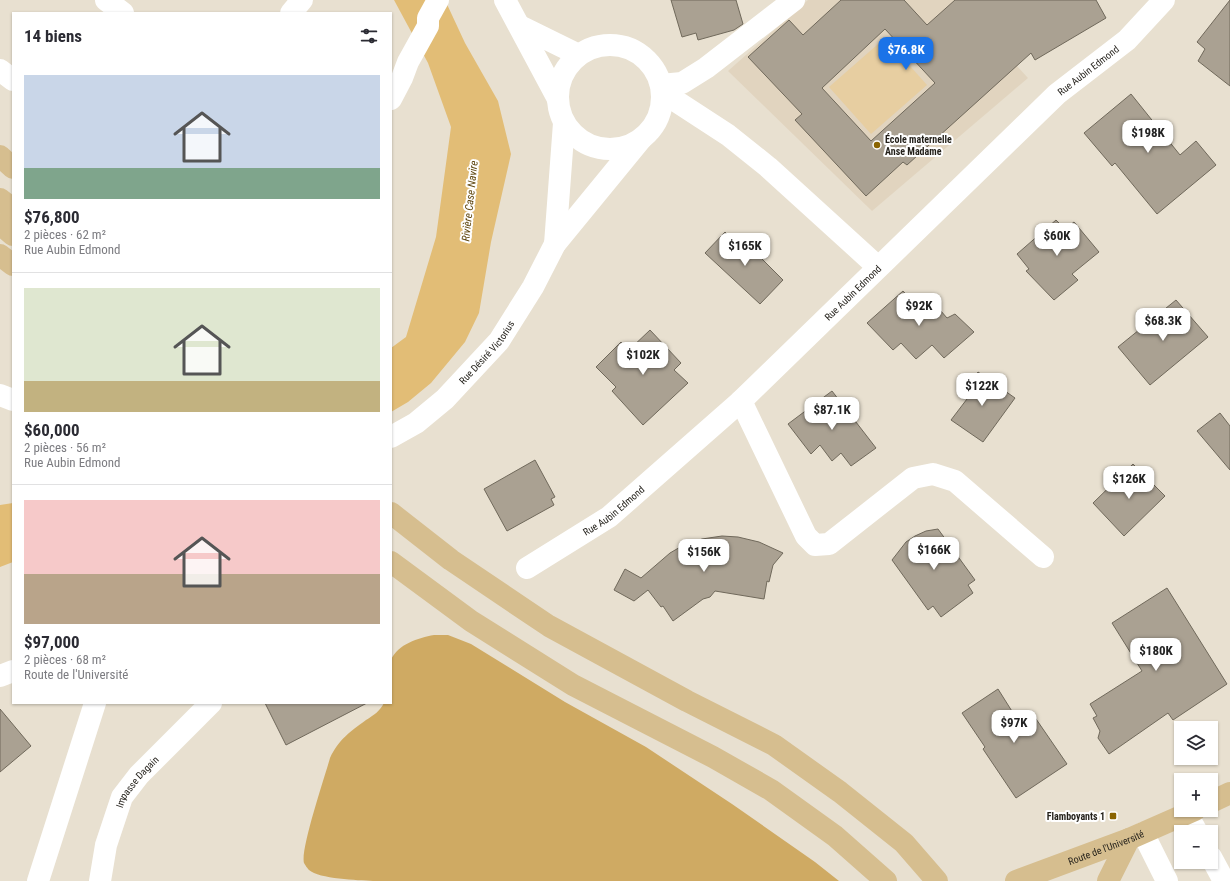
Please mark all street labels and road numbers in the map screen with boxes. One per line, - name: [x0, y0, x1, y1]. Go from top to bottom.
- street label: Rue Aubin Edmond: [1055, 43, 1121, 97]
- street label: Rue Aubin Edmond: [822, 263, 883, 322]
- street label: Rue Désiré Victorius: [457, 318, 516, 386]
- street label: Rue Aubin Edmond: [581, 483, 646, 537]
- street label: Impasse Dagain: [113, 754, 160, 809]
- street label: Route de l'Université: [1066, 828, 1146, 867]

